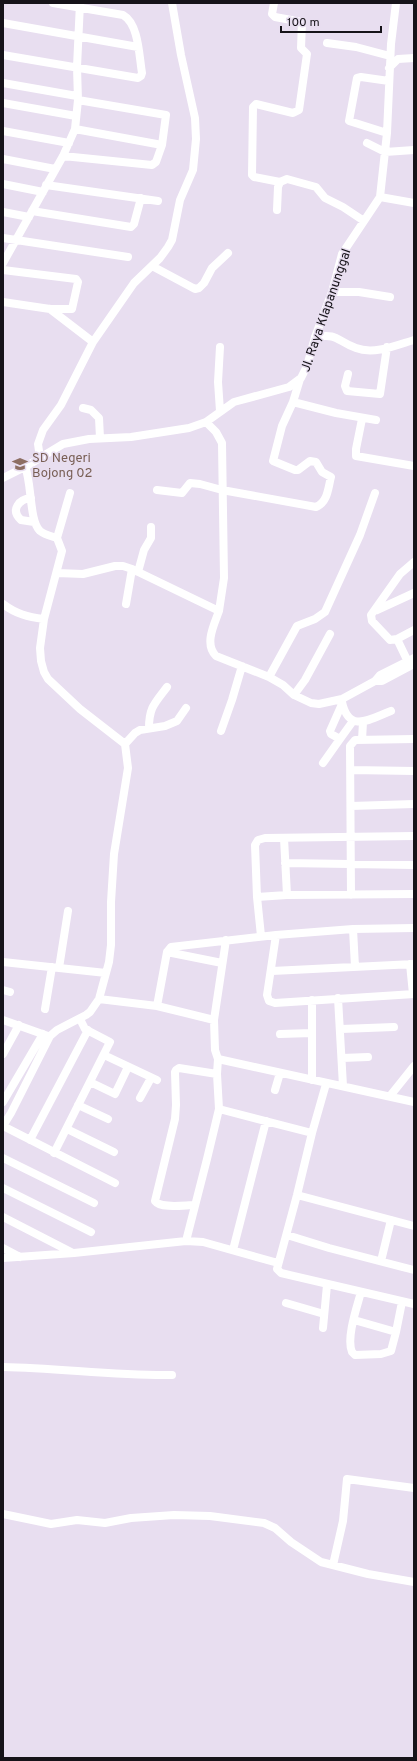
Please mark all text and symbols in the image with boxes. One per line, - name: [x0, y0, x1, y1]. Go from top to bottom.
- scale bar: [281, 8, 381, 34]
- text: 100 m: [287, 15, 320, 31]
- street label: Jl. Raya Klapanunggal: [298, 247, 355, 374]
- place label: SD Negeri Bojong 02: [32, 451, 93, 482]
- school or university icon: SD Negeri Bojong 02: [11, 455, 29, 473]

